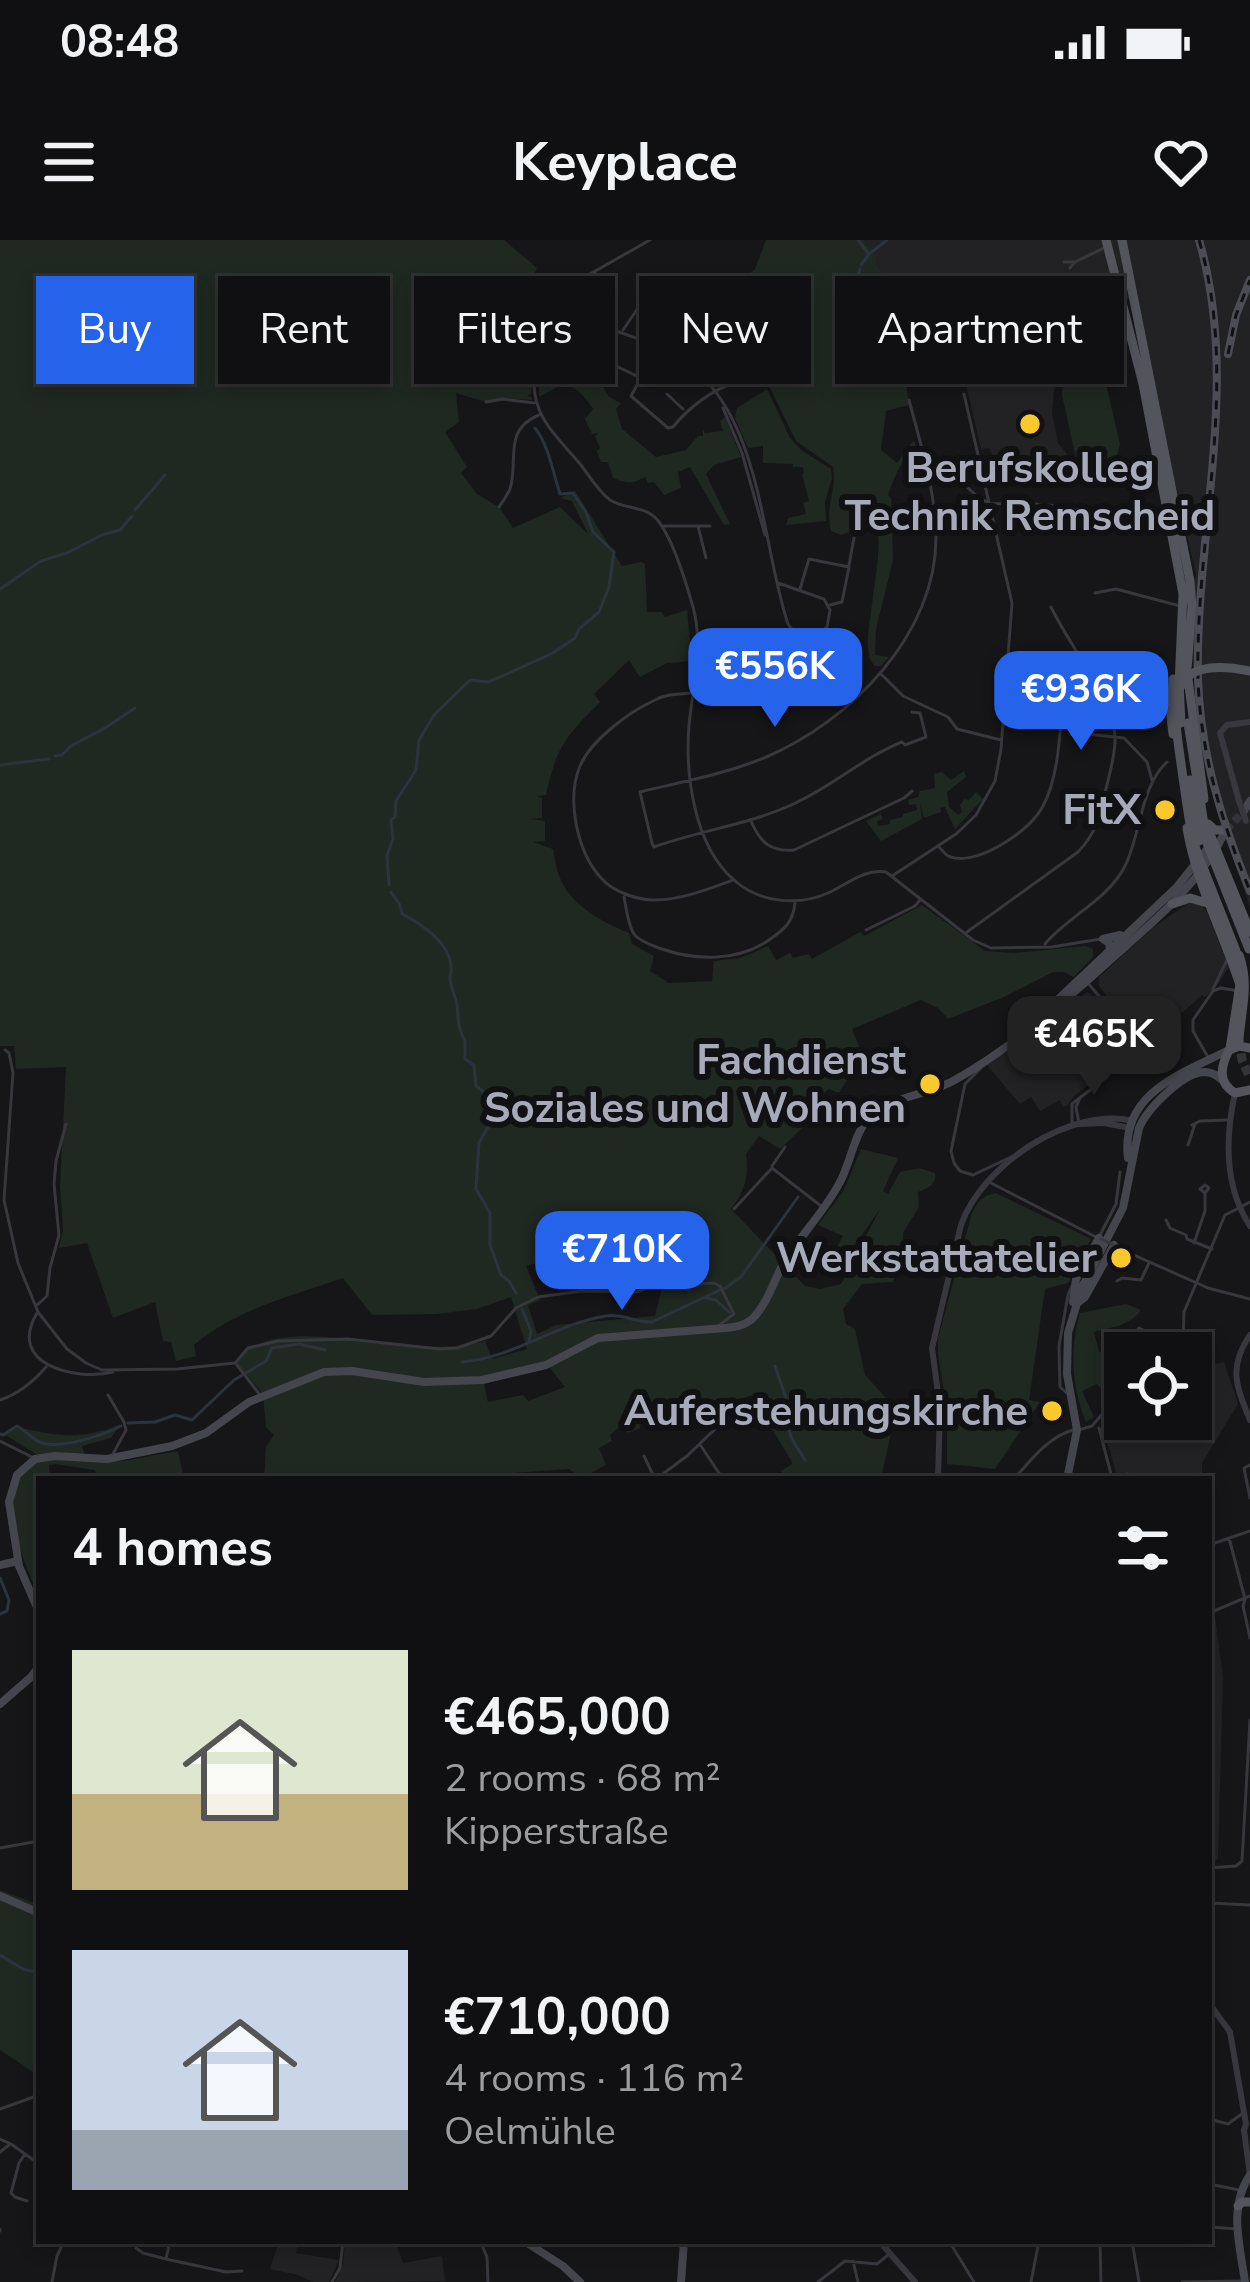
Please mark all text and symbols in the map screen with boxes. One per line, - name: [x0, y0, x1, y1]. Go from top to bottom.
- text: 08:48: [60, 12, 179, 73]
- text: Keyplace: [512, 125, 738, 199]
- icon: menu: [36, 129, 102, 195]
- icon: heart: [1148, 129, 1214, 195]
- chip: Buy: [36, 276, 194, 384]
- chip: Rent: [218, 276, 390, 384]
- chip: Filters: [414, 276, 615, 384]
- chip: New: [639, 276, 811, 384]
- chip: Apartment: [835, 276, 1124, 384]
- marker: Berufskolleg Technik Remscheid: [1017, 411, 1043, 437]
- place label: Berufskolleg Technik Remscheid: [845, 440, 1215, 545]
- pin: €556K: [691, 628, 859, 730]
- text: €556K: [715, 640, 835, 693]
- pin: €936K: [997, 651, 1165, 753]
- text: €936K: [1021, 663, 1141, 716]
- place label: FitX: [1062, 782, 1142, 839]
- marker: FitX: [1152, 797, 1178, 823]
- pin: €465K: [1010, 996, 1178, 1098]
- text: €465K: [1034, 1008, 1154, 1061]
- place label: Fachdienst Soziales und Wohnen: [484, 1032, 907, 1137]
- marker: Fachdienst Soziales und Wohnen: [917, 1071, 943, 1097]
- pin: €710K: [538, 1211, 706, 1313]
- text: €710K: [562, 1223, 682, 1276]
- place label: Werkstattatelier: [776, 1230, 1098, 1287]
- marker: Werkstattatelier: [1108, 1245, 1134, 1271]
- map controls: [1104, 1332, 1212, 1440]
- button: locate: [1104, 1332, 1212, 1440]
- place label: Auferstehungskirche: [624, 1383, 1028, 1440]
- marker: Auferstehungskirche: [1039, 1398, 1065, 1424]
- text: 4 homes: [72, 1513, 273, 1583]
- icon: filters: [1110, 1515, 1176, 1581]
- text: €465,000: [444, 1682, 671, 1752]
- icon: home: [168, 1698, 312, 1842]
- text: 2 rooms · 68 m²: [444, 1752, 721, 1805]
- text: Kipperstraße: [444, 1805, 669, 1858]
- text: €710,000: [444, 1982, 671, 2052]
- icon: home: [168, 1998, 312, 2142]
- text: 4 rooms · 116 m²: [444, 2052, 744, 2105]
- text: Oelmühle: [444, 2105, 616, 2158]

